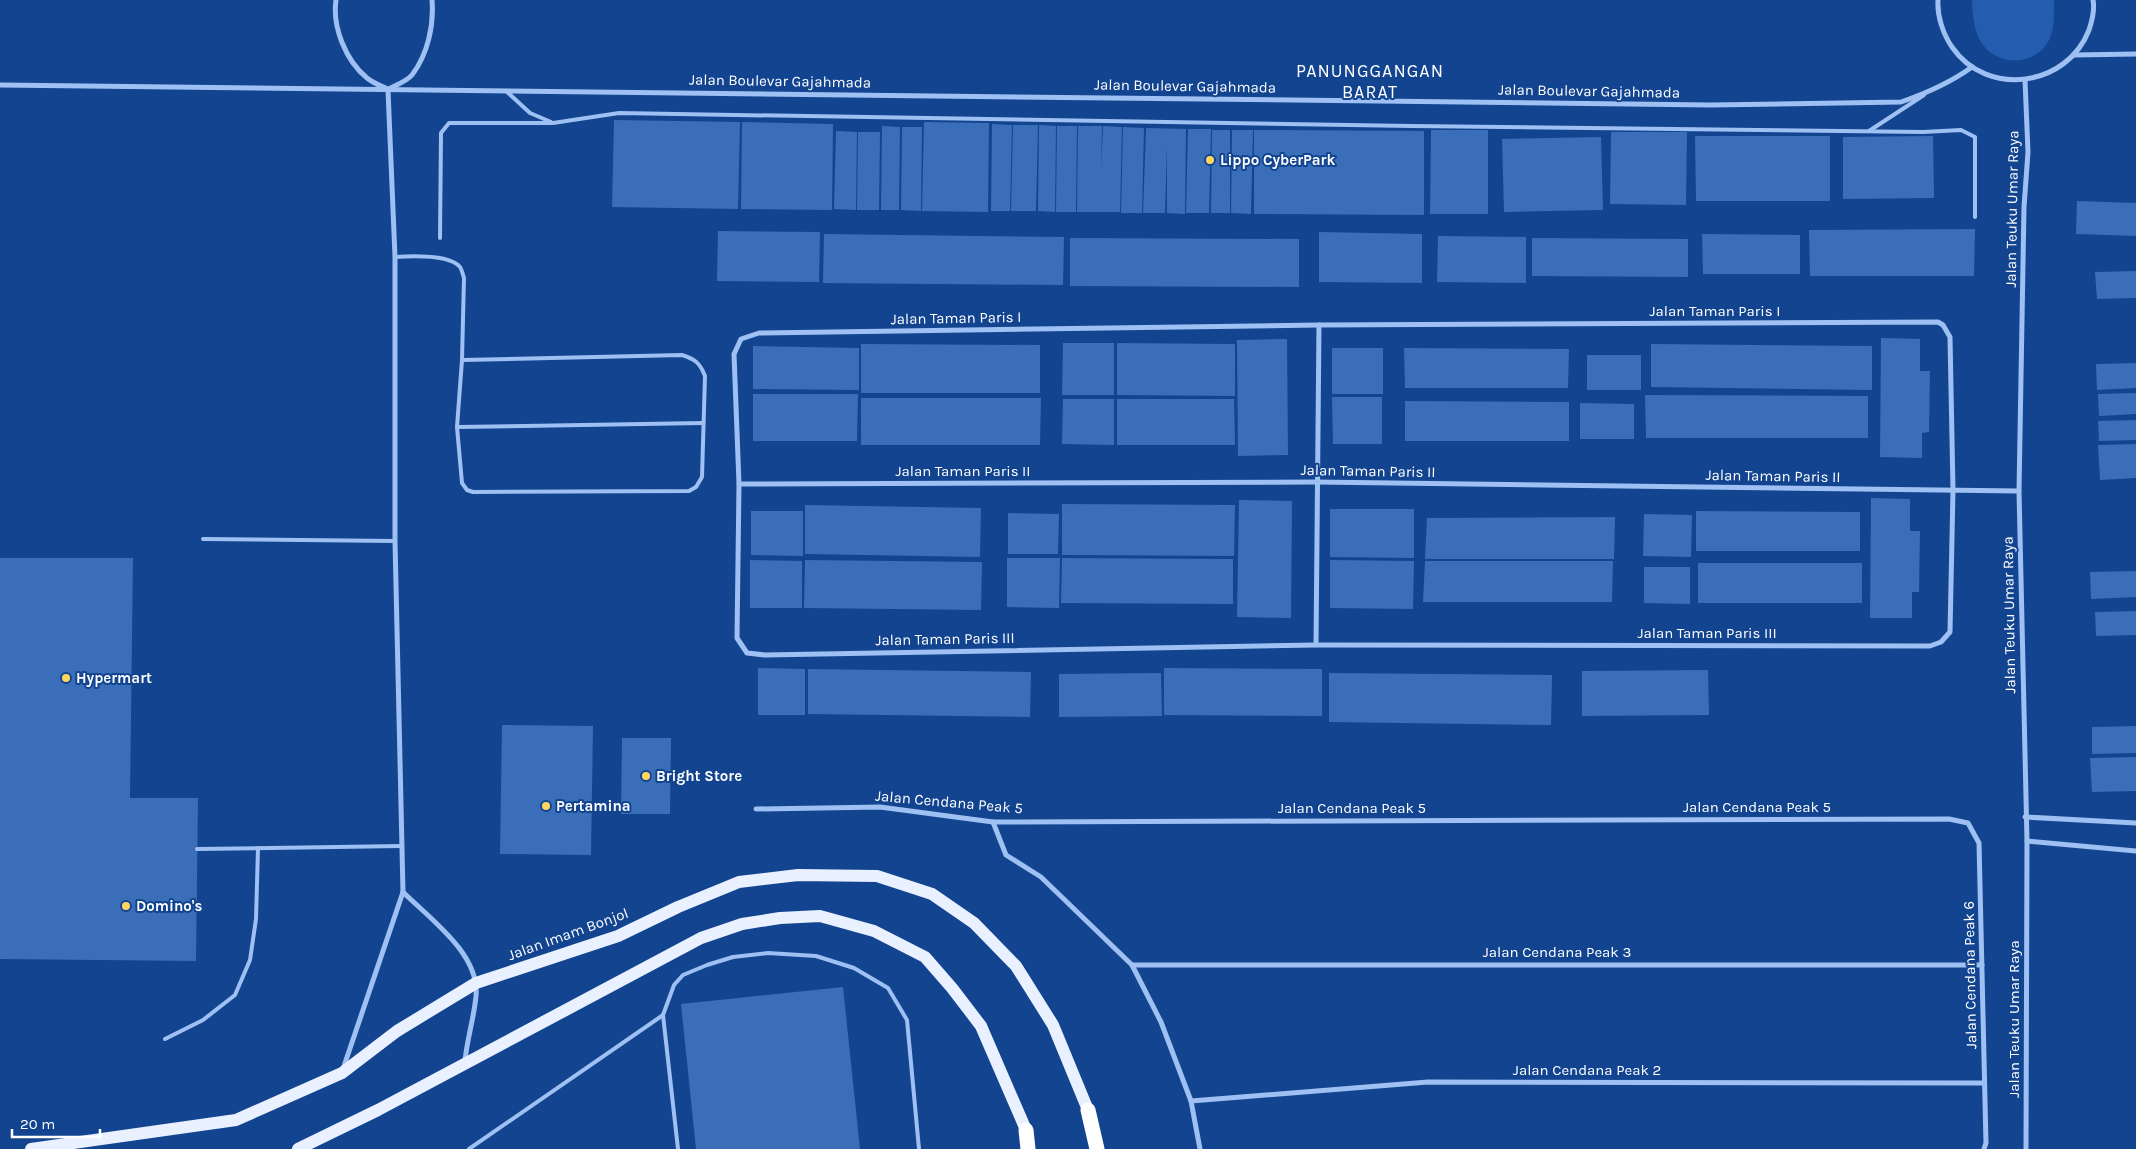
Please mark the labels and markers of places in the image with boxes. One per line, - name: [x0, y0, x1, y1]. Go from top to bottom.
- place label: Lippo CyberPark: [1220, 151, 1335, 169]
- marker: Lippo CyberPark: [1204, 154, 1216, 166]
- place label: Hypermart: [76, 669, 152, 687]
- marker: Hypermart: [60, 672, 72, 684]
- place label: Bright Store: [656, 767, 742, 785]
- marker: Bright Store: [640, 770, 652, 782]
- place label: Pertamina: [556, 797, 631, 815]
- marker: Pertamina: [540, 800, 552, 812]
- place label: Domino's: [136, 897, 202, 915]
- marker: Domino's: [120, 900, 132, 912]

